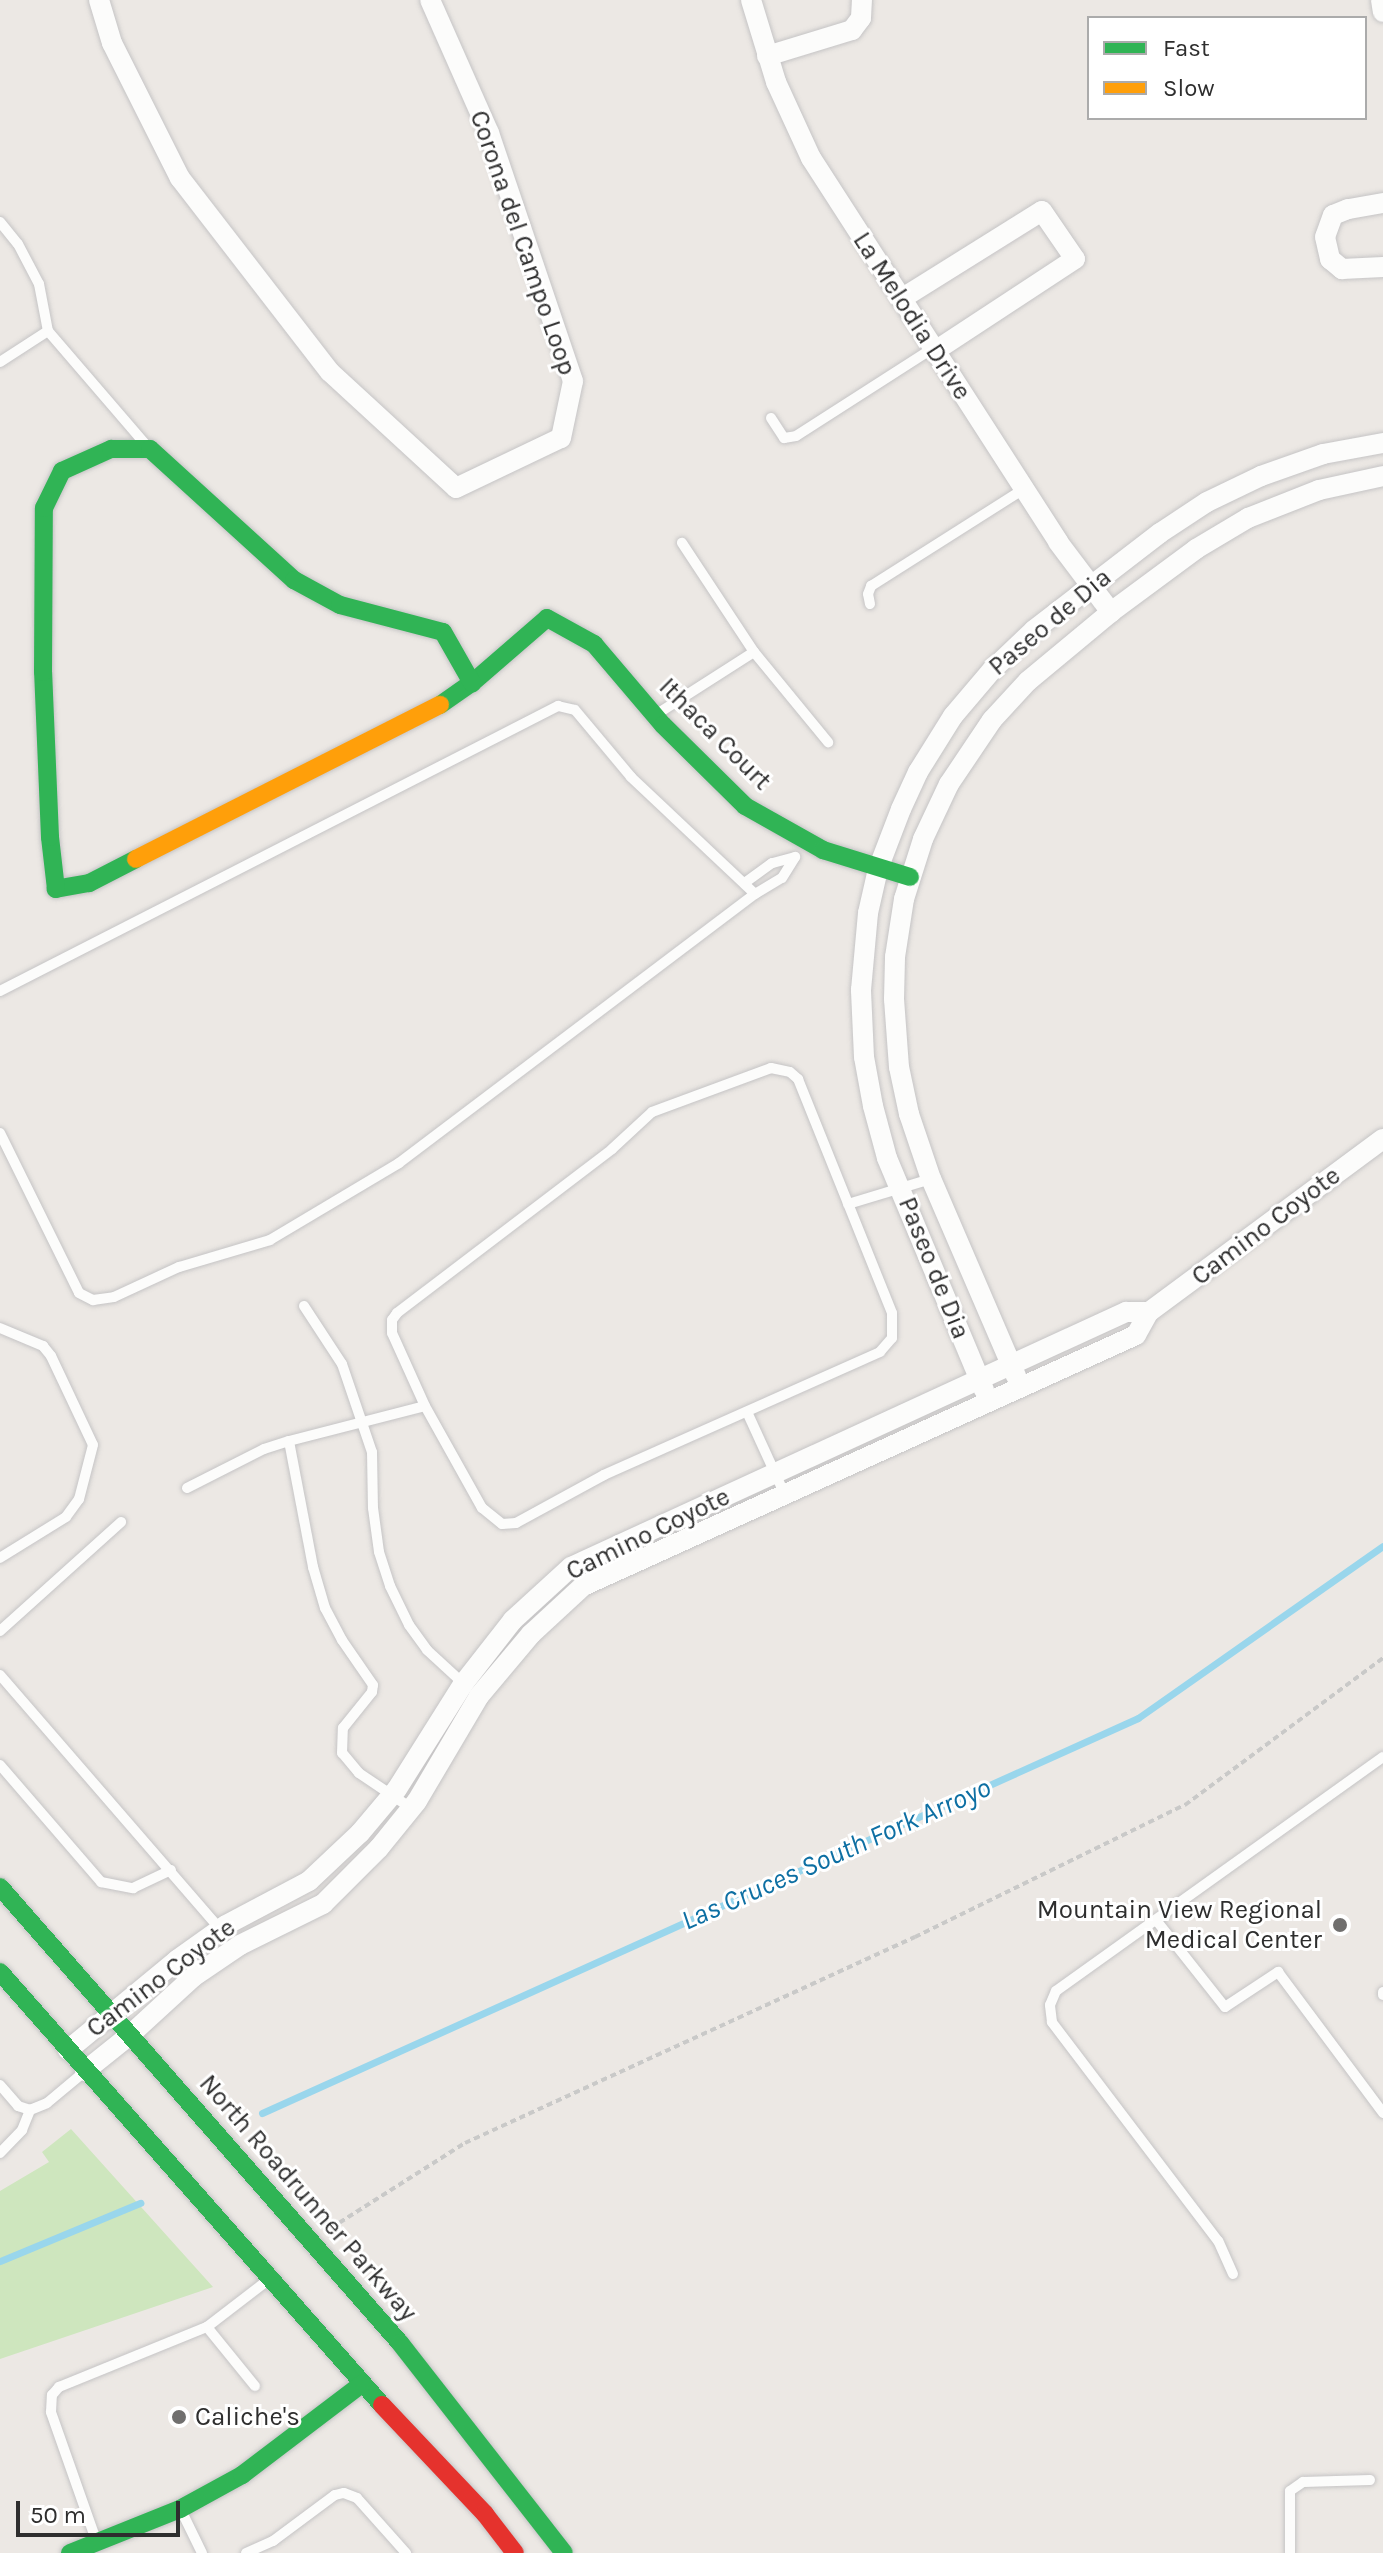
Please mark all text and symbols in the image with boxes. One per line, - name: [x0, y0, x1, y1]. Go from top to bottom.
- legend: [1087, 16, 1367, 120]
- text: Fast: [1163, 34, 1210, 62]
- text: Slow: [1163, 74, 1215, 102]
- street label: Corona del Campo Loop: [463, 106, 583, 380]
- street label: La Melodia Drive: [846, 226, 978, 406]
- street label: Paseo de Dia: [982, 562, 1118, 682]
- street label: Ithaca Court: [652, 671, 778, 797]
- street label: Camino Coyote: [1186, 1160, 1346, 1292]
- street label: Paseo de Dia: [891, 1192, 977, 1344]
- street label: Camino Coyote: [561, 1481, 735, 1587]
- water label: Las Cruces South Fork Arroyo: [676, 1771, 996, 1937]
- place label: Mountain View Regional Medical Center: [1037, 1894, 1322, 1956]
- street label: Camino Coyote: [81, 1912, 241, 2044]
- marker: Mountain View Regional Medical Center: [1329, 1914, 1351, 1936]
- street label: North Roadrunner Parkway: [192, 2068, 424, 2328]
- place label: Caliche's: [195, 2401, 300, 2433]
- marker: Caliche's: [170, 2408, 188, 2426]
- scale bar: [20, 2485, 184, 2535]
- text: 50 m: [30, 2501, 86, 2529]

